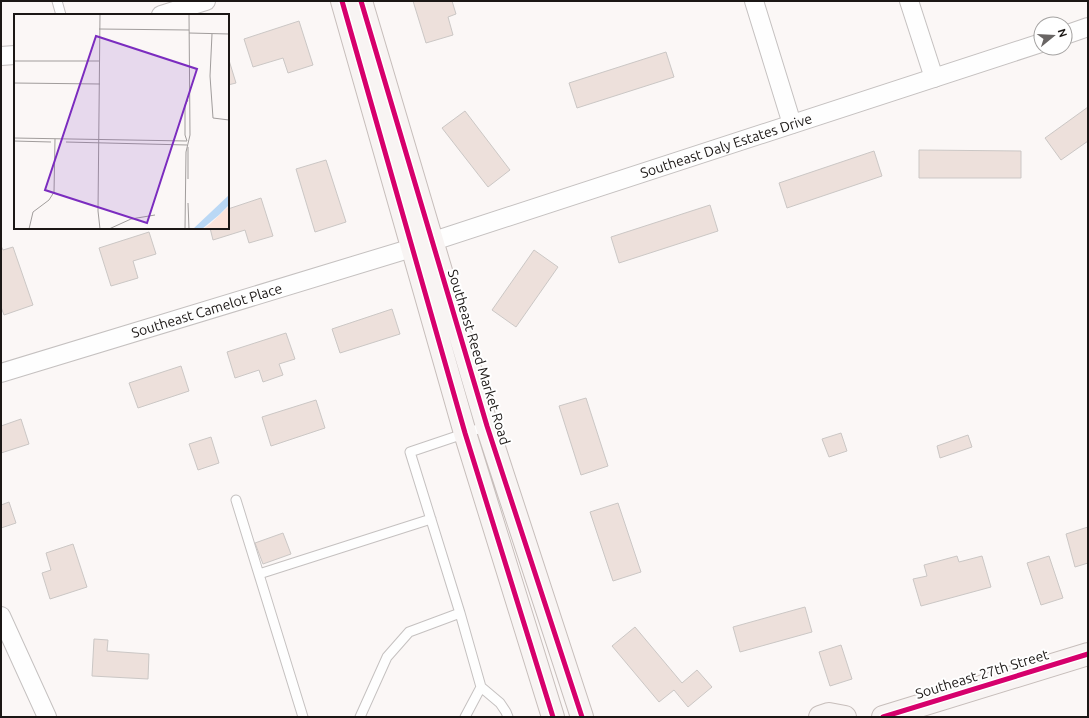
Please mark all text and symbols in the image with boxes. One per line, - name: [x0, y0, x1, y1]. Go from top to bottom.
- inset map: [14, 14, 229, 229]
- north arrow: [1033, 16, 1073, 56]
- text: N: [1056, 27, 1069, 39]
- street label: Southeast Daly Estates Drive: [638, 110, 814, 181]
- street label: Southeast Reed Market Road: [445, 267, 513, 447]
- street label: Southeast Camelot Place: [129, 280, 284, 341]
- street label: Southeast 27th Street: [914, 646, 1051, 702]

